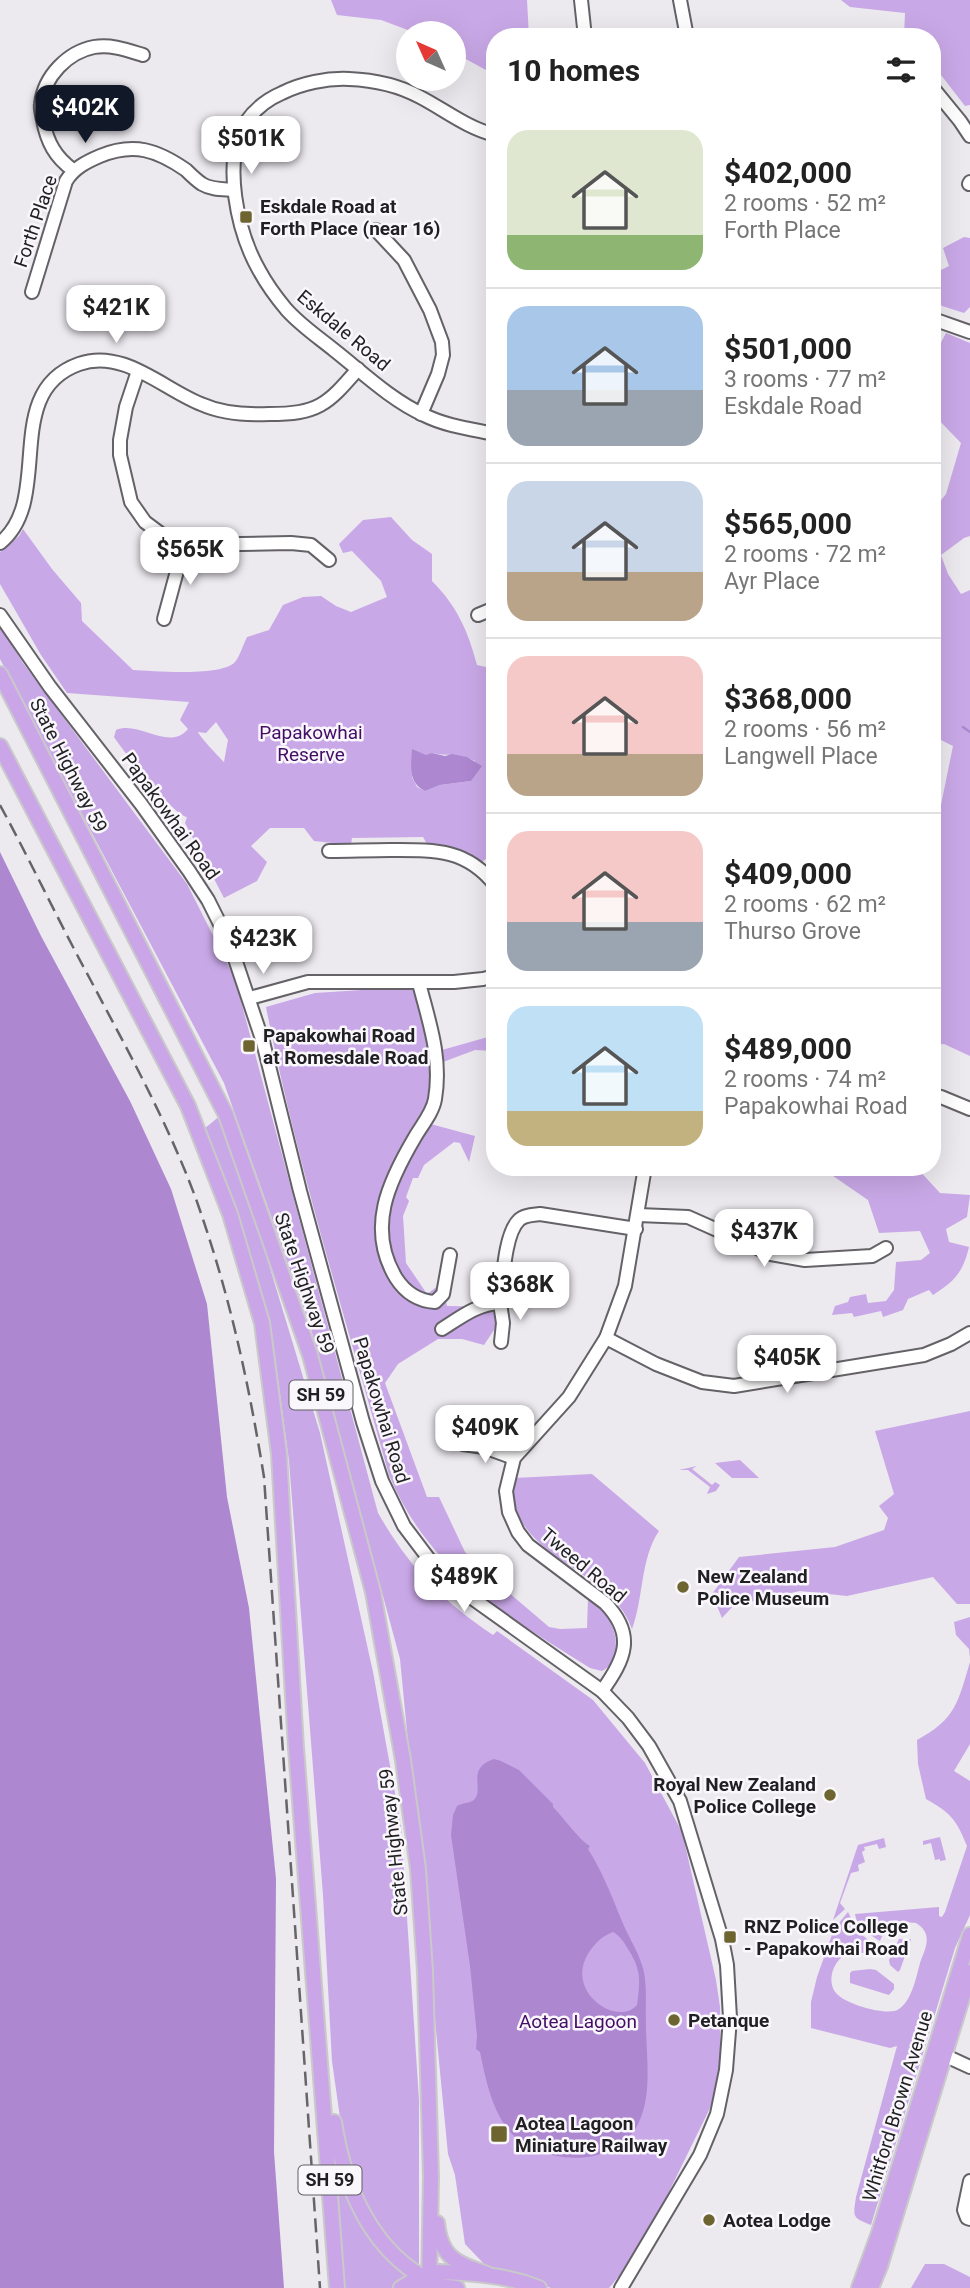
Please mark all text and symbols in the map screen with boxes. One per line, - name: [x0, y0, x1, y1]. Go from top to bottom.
- north arrow: [396, 21, 466, 91]
- map controls: [396, 21, 466, 91]
- icon: filters: [882, 51, 920, 89]
- text: 10 homes: [507, 53, 640, 88]
- pin: $402K: [36, 86, 134, 145]
- text: $402K: [51, 94, 119, 121]
- pin: $501K: [202, 116, 300, 176]
- text: $501K: [217, 125, 285, 152]
- text: $402,000: [724, 155, 852, 190]
- icon: home: [563, 158, 647, 242]
- street label: Forth Place: [9, 172, 62, 270]
- text: 2 rooms · 52 m²: [724, 190, 886, 217]
- place label: Eskdale Road at Forth Place (near 16): [260, 195, 440, 240]
- marker: Eskdale Road at Forth Place (near 16): [238, 209, 254, 225]
- text: Forth Place: [724, 217, 841, 244]
- street label: Eskdale Road: [293, 285, 395, 376]
- pin: $421K: [67, 286, 165, 345]
- text: $421K: [82, 294, 150, 321]
- text: $501,000: [724, 331, 852, 366]
- icon: home: [563, 334, 647, 418]
- text: 3 rooms · 77 m²: [724, 366, 886, 393]
- text: Eskdale Road: [724, 393, 862, 420]
- text: $565,000: [724, 506, 852, 541]
- icon: home: [563, 509, 647, 593]
- pin: $565K: [141, 528, 239, 587]
- text: $565K: [156, 536, 224, 563]
- text: 2 rooms · 72 m²: [724, 541, 886, 568]
- text: Ayr Place: [724, 568, 820, 595]
- text: $368,000: [724, 681, 852, 716]
- icon: home: [563, 684, 647, 768]
- street label: State Highway 59: [25, 694, 112, 836]
- text: 2 rooms · 56 m²: [724, 716, 886, 743]
- park label: Papakowhai Reserve: [259, 721, 363, 766]
- text: Langwell Place: [724, 743, 878, 770]
- street label: Papakowhai Road: [117, 748, 224, 884]
- text: $409,000: [724, 856, 852, 891]
- icon: home: [563, 859, 647, 943]
- text: 2 rooms · 62 m²: [724, 891, 886, 918]
- pin: $423K: [214, 916, 312, 976]
- text: Thurso Grove: [724, 918, 861, 945]
- text: $423K: [229, 925, 297, 952]
- place label: Papakowhai Road at Romesdale Road: [263, 1024, 428, 1069]
- text: $489,000: [724, 1031, 852, 1066]
- icon: home: [563, 1034, 647, 1118]
- marker: Papakowhai Road at Romesdale Road: [241, 1038, 257, 1054]
- text: 2 rooms · 74 m²: [724, 1066, 886, 1093]
- text: Papakowhai Road: [724, 1093, 908, 1120]
- street label: State Highway 59: [270, 1210, 339, 1357]
- pin: $437K: [715, 1210, 813, 1269]
- text: $437K: [730, 1218, 798, 1245]
- pin: $368K: [471, 1262, 569, 1322]
- text: $368K: [486, 1271, 554, 1298]
- street label: Papakowhai Road: [348, 1334, 415, 1486]
- pin: $405K: [738, 1336, 836, 1395]
- text: $405K: [753, 1344, 821, 1371]
- road number: SH 59: [290, 1380, 352, 1410]
- pin: $409K: [436, 1406, 534, 1465]
- text: $409K: [451, 1414, 519, 1441]
- street label: Tweed Road: [536, 1523, 631, 1608]
- pin: $489K: [415, 1554, 513, 1614]
- text: $489K: [430, 1563, 498, 1590]
- place label: New Zealand Police Museum: [697, 1565, 829, 1610]
- marker: New Zealand Police Museum: [675, 1579, 691, 1595]
- street label: State Highway 59: [374, 1767, 413, 1917]
- place label: Royal New Zealand Police College: [653, 1773, 816, 1818]
- marker: Royal New Zealand Police College: [822, 1787, 838, 1803]
- place label: RNZ Police College - Papakowhai Road: [744, 1915, 909, 1960]
- marker: RNZ Police College - Papakowhai Road: [722, 1929, 738, 1945]
- street label: Whitford Brown Avenue: [858, 2008, 937, 2204]
- place label: Petanque: [688, 2009, 769, 2032]
- park label: Aotea Lagoon: [519, 2010, 637, 2033]
- marker: Petanque: [666, 2012, 682, 2028]
- place label: Aotea Lagoon Miniature Railway: [515, 2112, 668, 2157]
- marker: Aotea Lagoon Miniature Railway: [489, 2124, 509, 2144]
- road number: SH 59: [298, 2166, 362, 2194]
- place label: Aotea Lodge: [723, 2209, 831, 2232]
- marker: Aotea Lodge: [701, 2212, 717, 2228]

